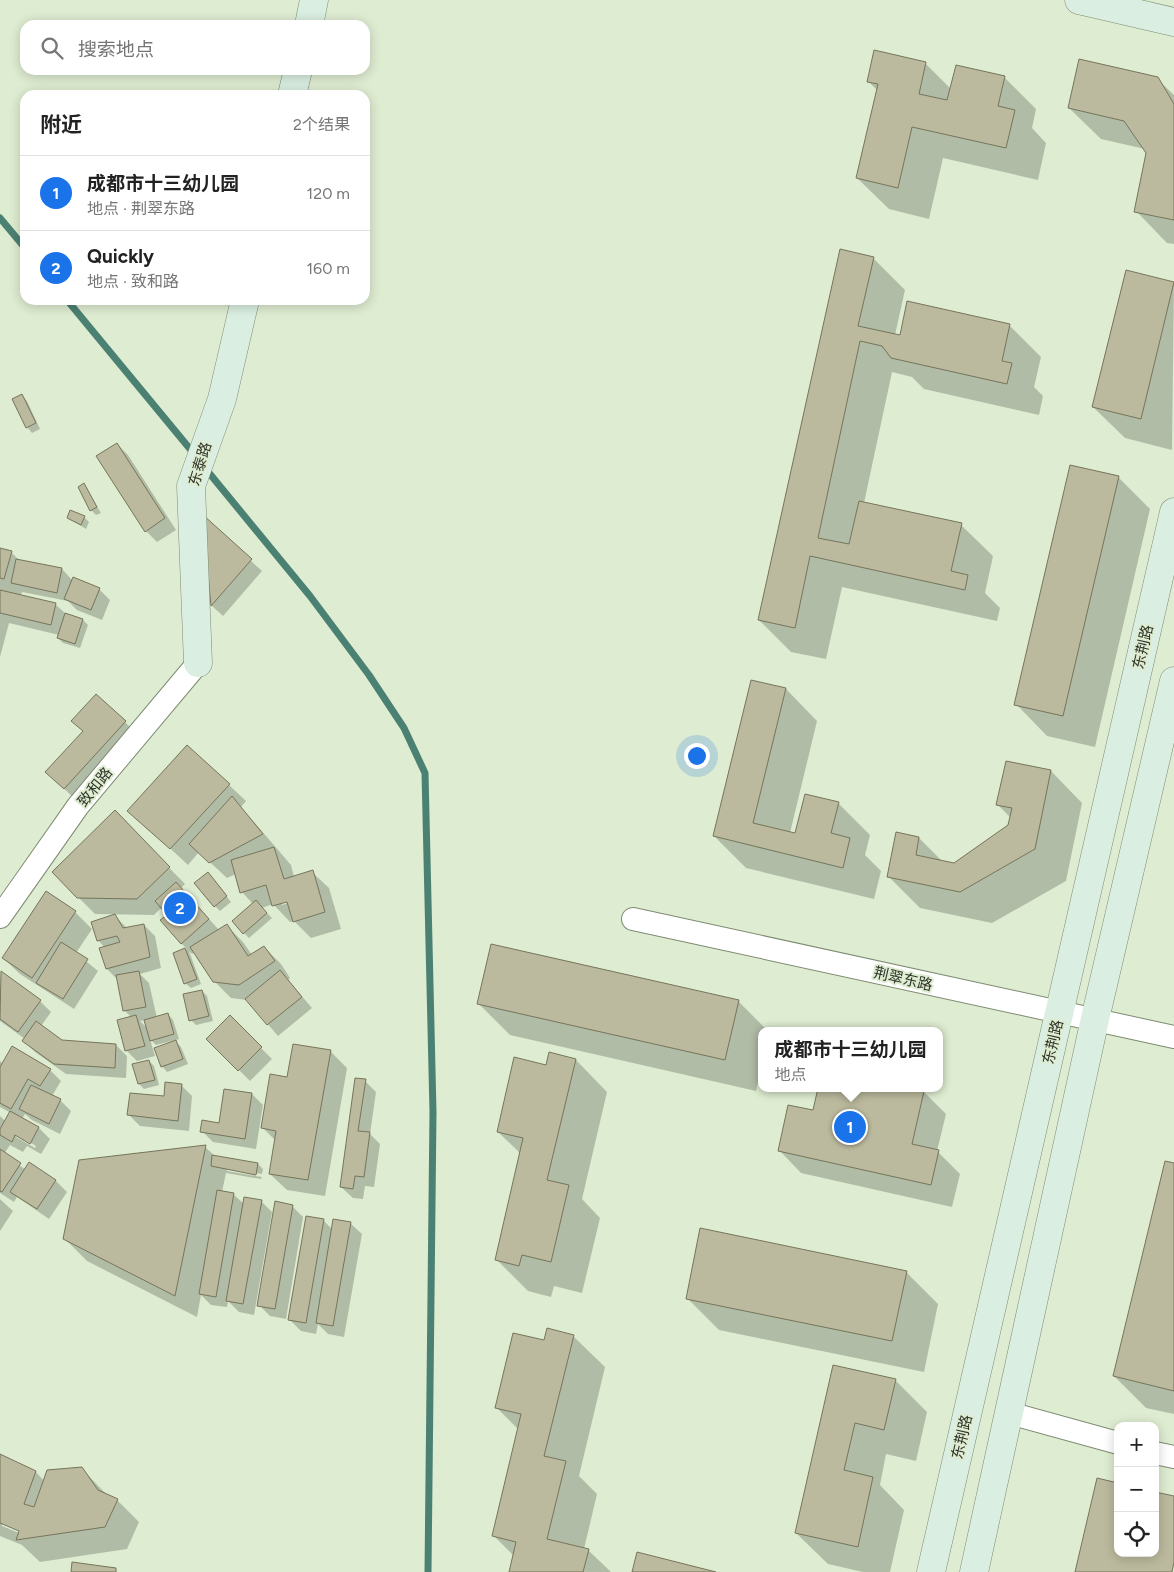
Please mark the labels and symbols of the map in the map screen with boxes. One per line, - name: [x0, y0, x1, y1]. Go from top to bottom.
- street label: 东泰路: [185, 440, 215, 488]
- street label: 东荆路: [1129, 623, 1157, 671]
- your location: [684, 743, 710, 769]
- street label: 致和路: [74, 764, 116, 810]
- pin: 2: [164, 889, 196, 927]
- street label: 荆翠东路: [872, 963, 934, 995]
- street label: 东荆路: [1039, 1018, 1067, 1066]
- pin: 1: [834, 1108, 866, 1146]
- street label: 东荆路: [948, 1413, 976, 1461]

